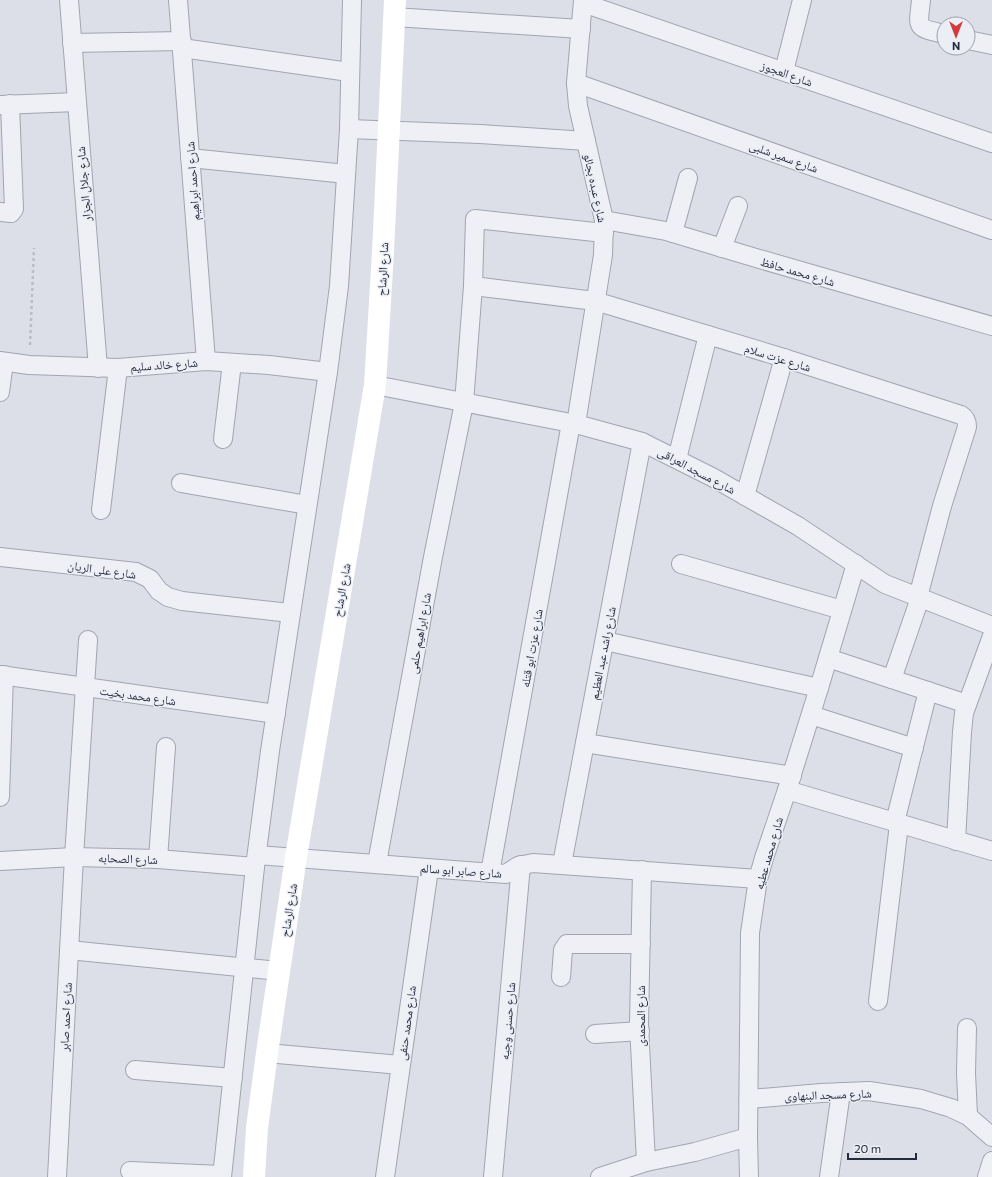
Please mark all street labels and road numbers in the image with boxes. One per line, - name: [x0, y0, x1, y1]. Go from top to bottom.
- street label: شارع العجوز: [758, 57, 815, 90]
- street label: شارع سمير شلبى: [747, 137, 820, 177]
- street label: شارع احمد ابراهيم: [182, 141, 204, 221]
- street label: شارع جلال الجزار: [73, 146, 95, 223]
- street label: شارع عبده بجالو: [580, 152, 610, 224]
- street label: شارع الرشاح: [374, 242, 392, 296]
- street label: شارع محمد حافظ: [759, 254, 837, 290]
- street label: شارع عزت سلام: [743, 340, 813, 376]
- street label: شارع خالد سليم: [130, 355, 199, 375]
- street label: شارع مسجد العراقى: [655, 444, 738, 498]
- street label: شارع على الريان: [67, 557, 137, 583]
- street label: شارع الرشاح: [329, 562, 355, 618]
- street label: شارع ابراهيم حلمى: [405, 591, 435, 675]
- street label: شارع راشد عبد العظيم: [586, 605, 620, 701]
- street label: شارع عزت ابو قتله: [517, 608, 547, 689]
- street label: شارع محمد بخيت: [99, 683, 177, 709]
- street label: شارع محمد عطيه: [751, 815, 787, 891]
- street label: شارع الصحابه: [98, 850, 158, 868]
- street label: شارع صابر ابو سالم: [420, 860, 502, 882]
- street label: شارع الرشاح: [277, 882, 301, 938]
- street label: شارع احمد صابر: [56, 982, 76, 1053]
- street label: شارع حسنى وجيه: [497, 982, 519, 1061]
- street label: شارع محمد حنفى: [394, 985, 420, 1062]
- street label: شارع المحمدى: [633, 985, 649, 1047]
- street label: شارع مسجد البنهاوى: [784, 1085, 872, 1105]

